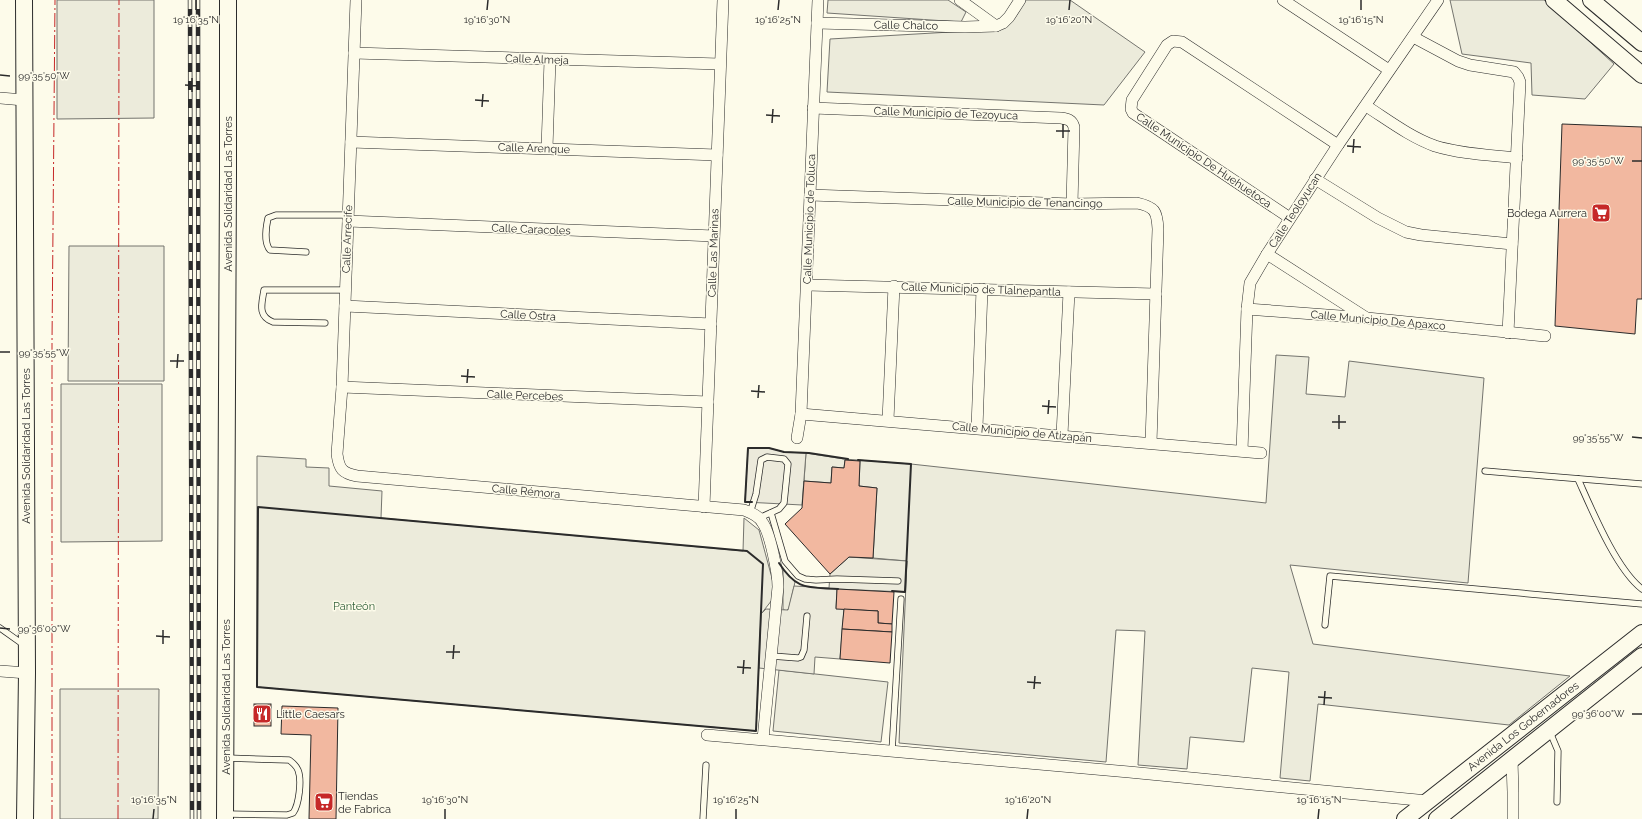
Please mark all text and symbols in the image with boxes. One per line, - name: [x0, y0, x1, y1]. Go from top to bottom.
- text: 19°16'35"N: [173, 14, 219, 25]
- text: 19°16'30"N: [464, 14, 510, 25]
- text: 19°16'25"N: [755, 14, 801, 25]
- text: 19°16'20"N: [1046, 14, 1092, 25]
- text: 19°16'15"N: [1338, 14, 1384, 25]
- street label: Calle Chalco: [874, 18, 939, 33]
- street label: Calle Almeja: [505, 52, 569, 67]
- text: 99°35'50"W: [18, 70, 70, 81]
- street label: Calle Municipio de Tezoyuca: [874, 104, 1018, 123]
- street label: Calle Municipio De Huehuetoca: [1134, 110, 1274, 211]
- street label: Avenida Solidaridad Las Torres: [222, 116, 235, 272]
- street label: Calle Arenque: [498, 141, 571, 156]
- street label: Calle Municipio de Toluca: [801, 154, 818, 284]
- text: 99°35'50"W: [1572, 155, 1624, 166]
- street label: Calle Teoloyucan: [1266, 170, 1325, 250]
- street label: Calle Municipio de Tenancingo: [947, 195, 1103, 210]
- supermarket icon: Bodega Aurrera: [1590, 202, 1612, 224]
- street label: Calle Arrecife: [340, 204, 355, 273]
- place label: Bodega Aurrera: [1507, 207, 1587, 220]
- street label: Calle Las Marinas: [705, 208, 722, 298]
- street label: Calle Caracoles: [491, 222, 571, 237]
- street label: Calle Municipio de Tlalnepantla: [901, 280, 1061, 299]
- street label: Calle Ostra: [500, 308, 556, 323]
- street label: Calle Municipio De Apaxco: [1310, 308, 1446, 333]
- text: 99°35'55"W: [19, 347, 70, 358]
- street label: Avenida Solidaridad Las Torres: [20, 368, 33, 524]
- street label: Calle Percebes: [486, 388, 564, 403]
- street label: Calle Municipio de Atizapán: [951, 420, 1092, 445]
- text: 99°35'55"W: [1573, 432, 1624, 443]
- street label: Calle Rémora: [491, 482, 561, 501]
- park label: Panteón: [333, 600, 375, 613]
- street label: Avenida Solidaridad Las Torres: [220, 619, 233, 775]
- text: 99°36'00"W: [18, 623, 71, 634]
- street label: Avenida Los Gobernadores: [1465, 679, 1581, 774]
- restaurant icon: Little Caesars: [251, 703, 273, 725]
- place label: Little Caesars: [276, 708, 345, 721]
- text: 99°36'00"W: [1572, 708, 1625, 719]
- place label: Tiendas de Fabrica: [338, 790, 391, 816]
- supermarket icon: Tiendas de Fabrica: [313, 791, 335, 813]
- text: 19°16'35"N: [131, 794, 177, 805]
- text: 19°16'30"N: [422, 794, 468, 805]
- text: 19°16'25"N: [713, 794, 759, 805]
- text: 19°16'20"N: [1005, 794, 1051, 805]
- text: 19°16'15"N: [1296, 794, 1342, 805]

